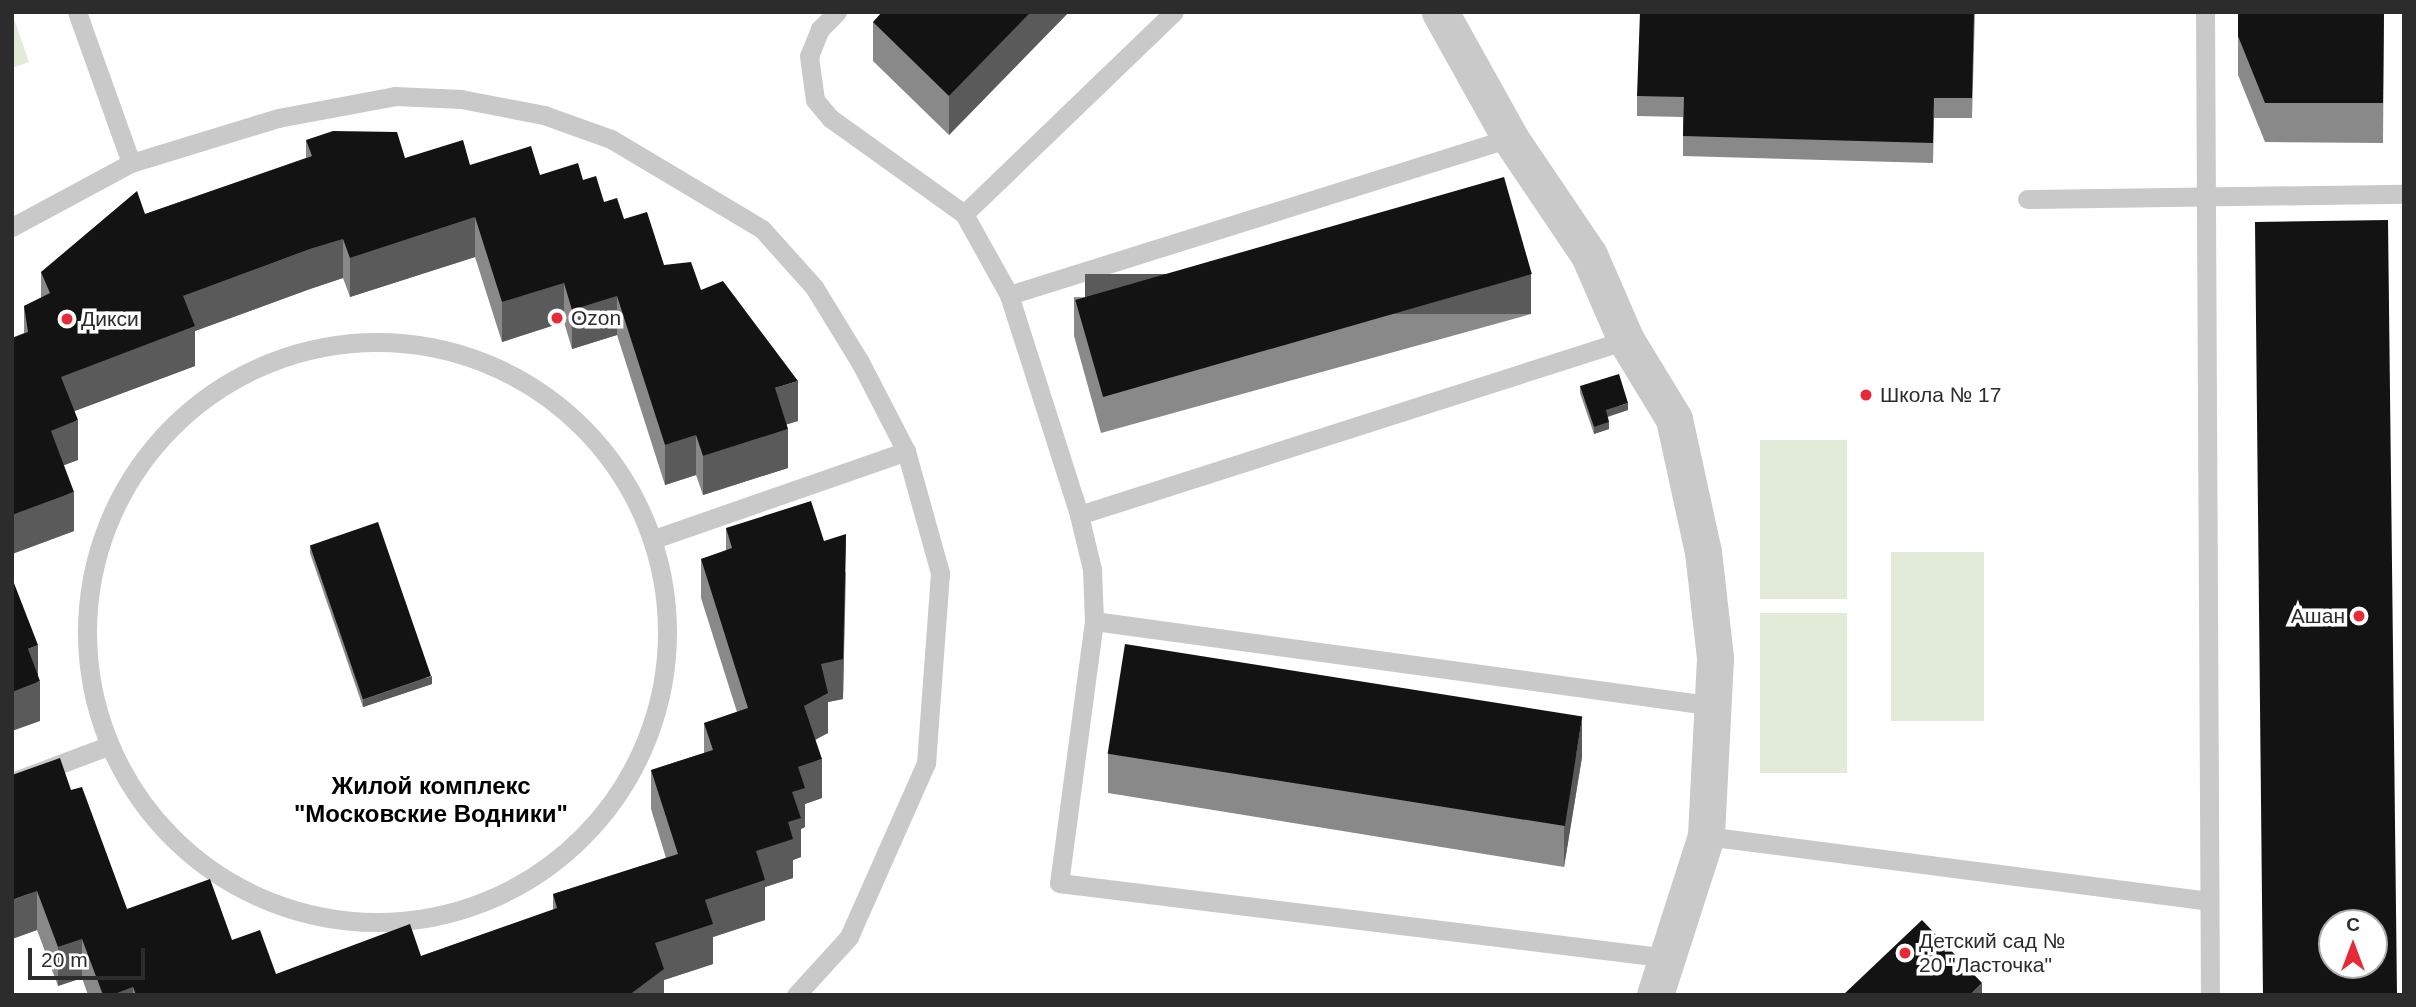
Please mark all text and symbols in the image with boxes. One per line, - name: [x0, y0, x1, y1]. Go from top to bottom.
- place label: Ozon: [571, 305, 621, 331]
- place label: Дикси: [81, 306, 139, 332]
- marker: Ozon: [549, 310, 565, 326]
- marker: Дикси: [59, 311, 75, 327]
- place label: Школа № 17: [1880, 382, 2001, 408]
- marker: Школа № 17: [1858, 387, 1874, 403]
- place label: Ашан: [2291, 603, 2345, 629]
- marker: Ашан: [2351, 608, 2367, 624]
- district label: Жилой комплекс "Московские Водники": [294, 772, 568, 828]
- north arrow: [2318, 909, 2388, 979]
- text: С: [2346, 914, 2360, 935]
- place label: Детский сад № 20 "Ласточка": [1919, 928, 2065, 978]
- scale bar: [32, 934, 149, 978]
- marker: Детский сад № 20 "Ласточка": [1897, 945, 1913, 961]
- text: 20 m: [41, 948, 88, 971]

